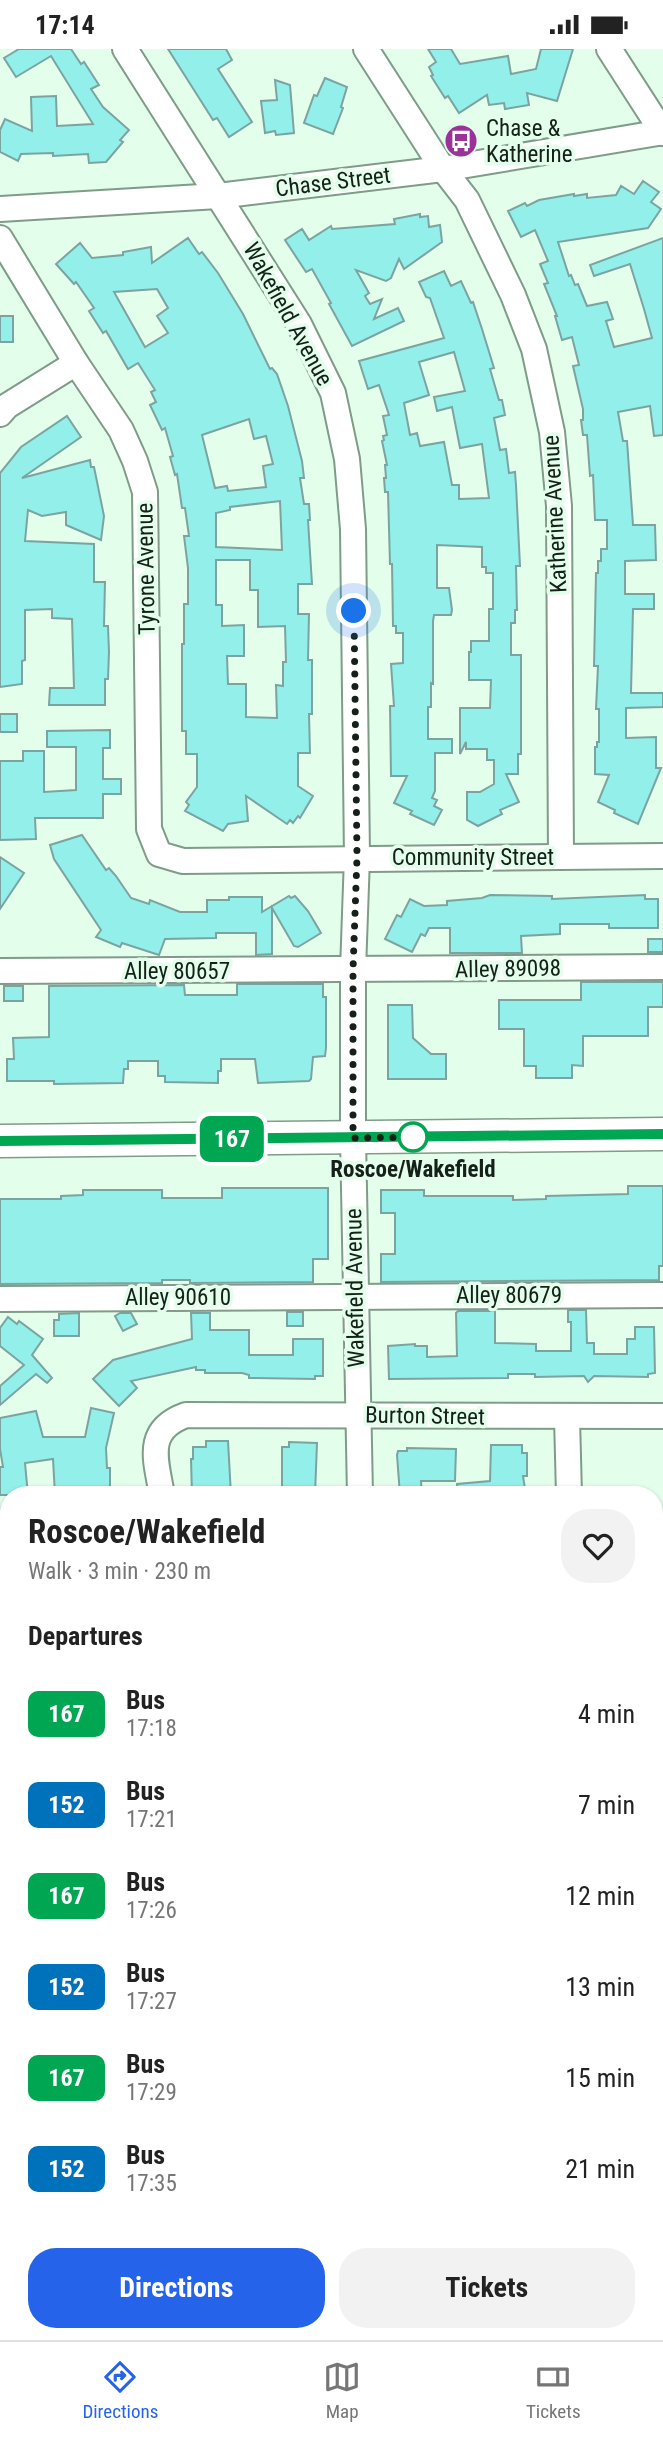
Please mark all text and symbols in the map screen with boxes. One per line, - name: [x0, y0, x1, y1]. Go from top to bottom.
- text: 17:14: [35, 10, 95, 40]
- place label: Chase & Katherine: [486, 115, 572, 168]
- bus stop icon: Chase & Katherine: [442, 122, 480, 160]
- street label: Chase Street: [274, 162, 392, 202]
- street label: Wakefield Avenue: [238, 238, 338, 390]
- street label: Katherine Avenue: [537, 434, 573, 594]
- street label: Tyrone Avenue: [131, 503, 161, 635]
- your location: [336, 593, 371, 628]
- street label: Community Street: [392, 844, 554, 871]
- street label: Alley 89098: [455, 955, 561, 983]
- street label: Alley 80657: [124, 958, 230, 985]
- line badge: 167: [192, 1116, 272, 1162]
- marker: Roscoe/Wakefield: [398, 1122, 428, 1152]
- text: 167: [214, 1125, 250, 1153]
- place label: Roscoe/Wakefield: [330, 1156, 496, 1183]
- street label: Wakefield Avenue: [340, 1208, 370, 1368]
- street label: Alley 80679: [456, 1282, 562, 1309]
- street label: Alley 90610: [125, 1284, 231, 1311]
- street label: Burton Street: [365, 1401, 485, 1431]
- button: heart: [561, 1509, 635, 1583]
- text: Roscoe/Wakefield: [28, 1512, 265, 1551]
- text: Walk · 3 min · 230 m: [28, 1558, 211, 1585]
- text: Departures: [28, 1621, 143, 1651]
- text: Bus: [126, 1685, 165, 1715]
- text: 4 min: [578, 1699, 635, 1729]
- text: 167: [48, 1700, 85, 1728]
- text: 17:18: [126, 1715, 177, 1742]
- text: Bus: [126, 1776, 165, 1806]
- text: 7 min: [578, 1790, 635, 1820]
- text: 152: [48, 1791, 85, 1819]
- text: 17:21: [126, 1806, 177, 1833]
- text: Bus: [126, 1867, 165, 1897]
- text: 12 min: [565, 1881, 635, 1911]
- text: 167: [48, 1882, 85, 1910]
- text: 17:26: [126, 1897, 177, 1924]
- text: Bus: [126, 1958, 165, 1988]
- text: 13 min: [565, 1972, 635, 2002]
- text: 152: [48, 1973, 85, 2001]
- text: 17:27: [126, 1988, 177, 2015]
- text: Bus: [126, 2049, 165, 2079]
- text: 15 min: [565, 2063, 635, 2093]
- text: 167: [48, 2064, 85, 2092]
- text: 17:29: [126, 2079, 177, 2106]
- text: Bus: [126, 2140, 165, 2170]
- text: 21 min: [565, 2154, 635, 2184]
- text: 152: [48, 2155, 85, 2183]
- text: 17:35: [126, 2170, 177, 2197]
- button: Directions: [28, 2248, 325, 2328]
- button: Tickets: [339, 2248, 635, 2328]
- tab: Directions: [82, 2358, 158, 2423]
- tab: Map: [323, 2358, 361, 2423]
- tab: Tickets: [526, 2358, 581, 2423]

